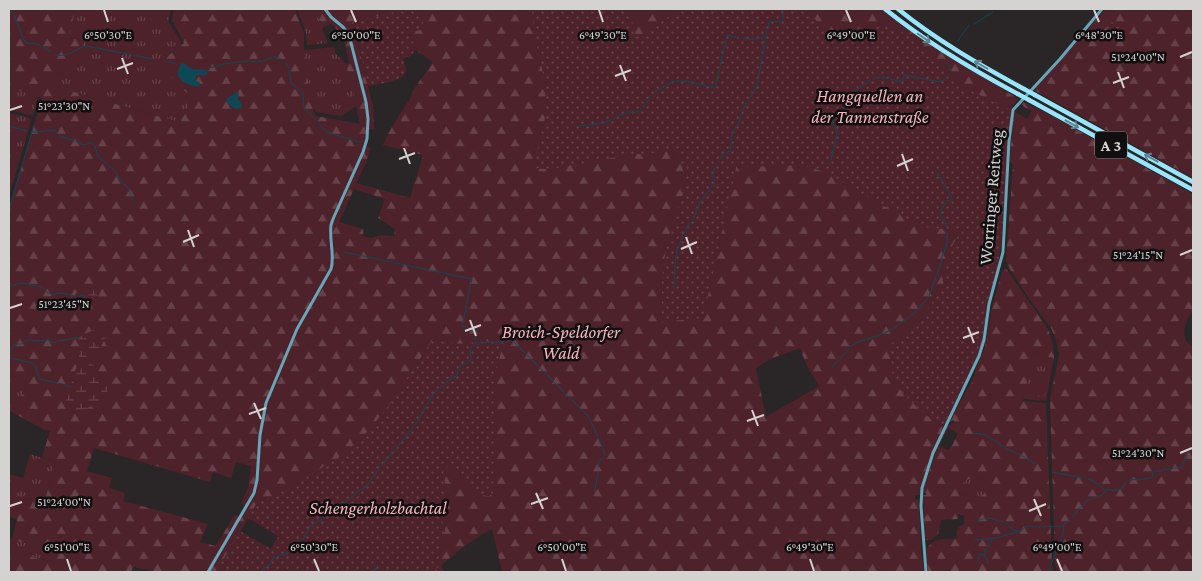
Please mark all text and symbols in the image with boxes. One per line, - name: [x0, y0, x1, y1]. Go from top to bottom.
- text: 6°50'30"E: [84, 28, 133, 42]
- text: 6°50'00"E: [331, 28, 381, 42]
- text: 6°49'30"E: [579, 28, 627, 42]
- text: 6°49'00"E: [827, 28, 876, 42]
- text: 6°48'30"E: [1075, 28, 1124, 42]
- one-way arrow: [917, 33, 931, 43]
- text: 51°24'00"N: [1111, 50, 1165, 64]
- one-way arrow: [974, 60, 989, 69]
- park label: Hangquellen an der Tannenstraße: [811, 86, 929, 127]
- text: 51°23'30"N: [38, 99, 90, 113]
- one-way arrow: [1064, 120, 1079, 129]
- street label: Worringer Reitweg: [975, 128, 1007, 266]
- road number: A 3: [1095, 132, 1127, 158]
- one-way arrow: [1143, 153, 1158, 163]
- text: 51°24'15"N: [1113, 248, 1163, 262]
- text: 51°23'45"N: [38, 297, 90, 311]
- park label: Broich-Speldorfer Wald: [502, 322, 621, 363]
- text: 51°24'30"N: [1112, 446, 1164, 460]
- text: 51°24'00"N: [37, 495, 91, 509]
- park label: Schengerholzbachtal: [309, 498, 447, 518]
- text: 6°51'00"E: [44, 540, 91, 554]
- text: 6°50'30"E: [290, 540, 339, 554]
- text: 6°50'00"E: [537, 540, 587, 554]
- text: 6°49'30"E: [786, 540, 834, 554]
- text: 6°49'00"E: [1033, 540, 1082, 554]

